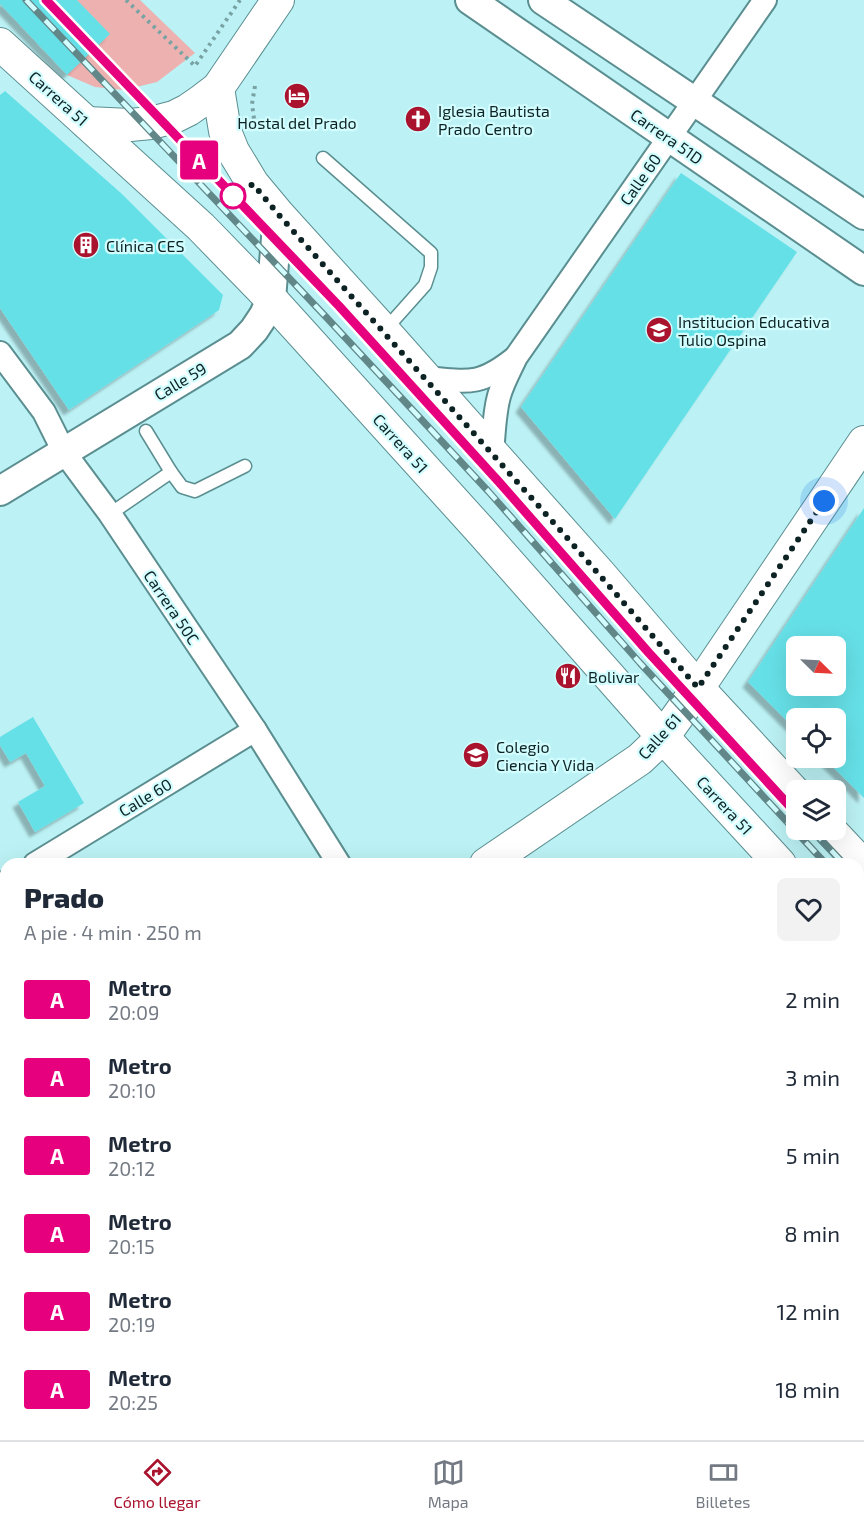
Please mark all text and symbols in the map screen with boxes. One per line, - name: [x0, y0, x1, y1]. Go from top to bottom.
- street label: Carrera 51: [26, 67, 92, 129]
- hotel icon: Hostal del Prado: [282, 81, 312, 111]
- place label: Iglesia Bautista Prado Centro: [438, 101, 550, 138]
- church icon: Iglesia Bautista Prado Centro: [403, 104, 433, 134]
- street label: Carrera 51D: [627, 104, 707, 168]
- place label: Hostal del Prado: [237, 113, 357, 132]
- line badge: A: [180, 140, 218, 180]
- text: A: [192, 148, 206, 173]
- street label: Calle 60: [615, 150, 665, 208]
- unlabelled marker: [220, 183, 246, 209]
- building icon: Clínica CES: [71, 230, 101, 260]
- place label: Clínica CES: [106, 236, 184, 255]
- place label: Institucion Educativa Tulio Ospina: [678, 312, 830, 349]
- school or university icon: Institucion Educativa Tulio Ospina: [644, 315, 674, 345]
- street label: Calle 59: [151, 358, 209, 404]
- street label: Carrera 51: [370, 410, 432, 476]
- your location: [809, 486, 839, 516]
- street label: Carrera 50C: [140, 566, 204, 648]
- north arrow: [786, 636, 846, 696]
- map controls: [786, 636, 846, 840]
- restaurant icon: Bolivar: [553, 661, 583, 691]
- place label: Bolivar: [588, 667, 640, 686]
- button: locate: [786, 708, 846, 768]
- street label: Calle 61: [634, 709, 684, 763]
- place label: Colegio Ciencia Y Vida: [496, 737, 594, 774]
- school or university icon: Colegio Ciencia Y Vida: [461, 740, 491, 770]
- street label: Carrera 51: [693, 772, 757, 838]
- street label: Calle 60: [115, 774, 175, 820]
- button: layers: [786, 780, 846, 840]
- button: heart: [777, 878, 840, 941]
- text: Prado: [24, 880, 104, 914]
- text: A pie · 4 min · 250 m: [24, 920, 202, 944]
- text: Metro: [108, 974, 172, 1000]
- text: 2 min: [785, 986, 840, 1012]
- text: A: [50, 987, 64, 1012]
- text: 20:09: [108, 1000, 160, 1024]
- text: Metro: [108, 1052, 172, 1078]
- text: 3 min: [785, 1064, 840, 1090]
- text: A: [50, 1065, 64, 1090]
- text: 20:10: [108, 1078, 156, 1102]
- text: Metro: [108, 1130, 172, 1156]
- text: 5 min: [786, 1142, 840, 1168]
- text: A: [50, 1143, 64, 1168]
- text: 20:12: [108, 1156, 155, 1180]
- text: Metro: [108, 1208, 172, 1234]
- text: 8 min: [784, 1220, 840, 1246]
- text: A: [50, 1221, 64, 1246]
- text: 20:15: [108, 1234, 155, 1258]
- text: Metro: [108, 1286, 172, 1312]
- text: 12 min: [776, 1298, 840, 1324]
- text: A: [50, 1299, 64, 1324]
- text: 20:19: [108, 1312, 155, 1336]
- text: Metro: [108, 1364, 172, 1390]
- text: 18 min: [775, 1376, 840, 1402]
- text: A: [50, 1377, 64, 1402]
- text: 20:25: [108, 1390, 158, 1414]
- tab: Cómo llegar: [114, 1456, 201, 1511]
- tab: Mapa: [428, 1456, 469, 1511]
- tab: Billetes: [696, 1456, 750, 1511]

